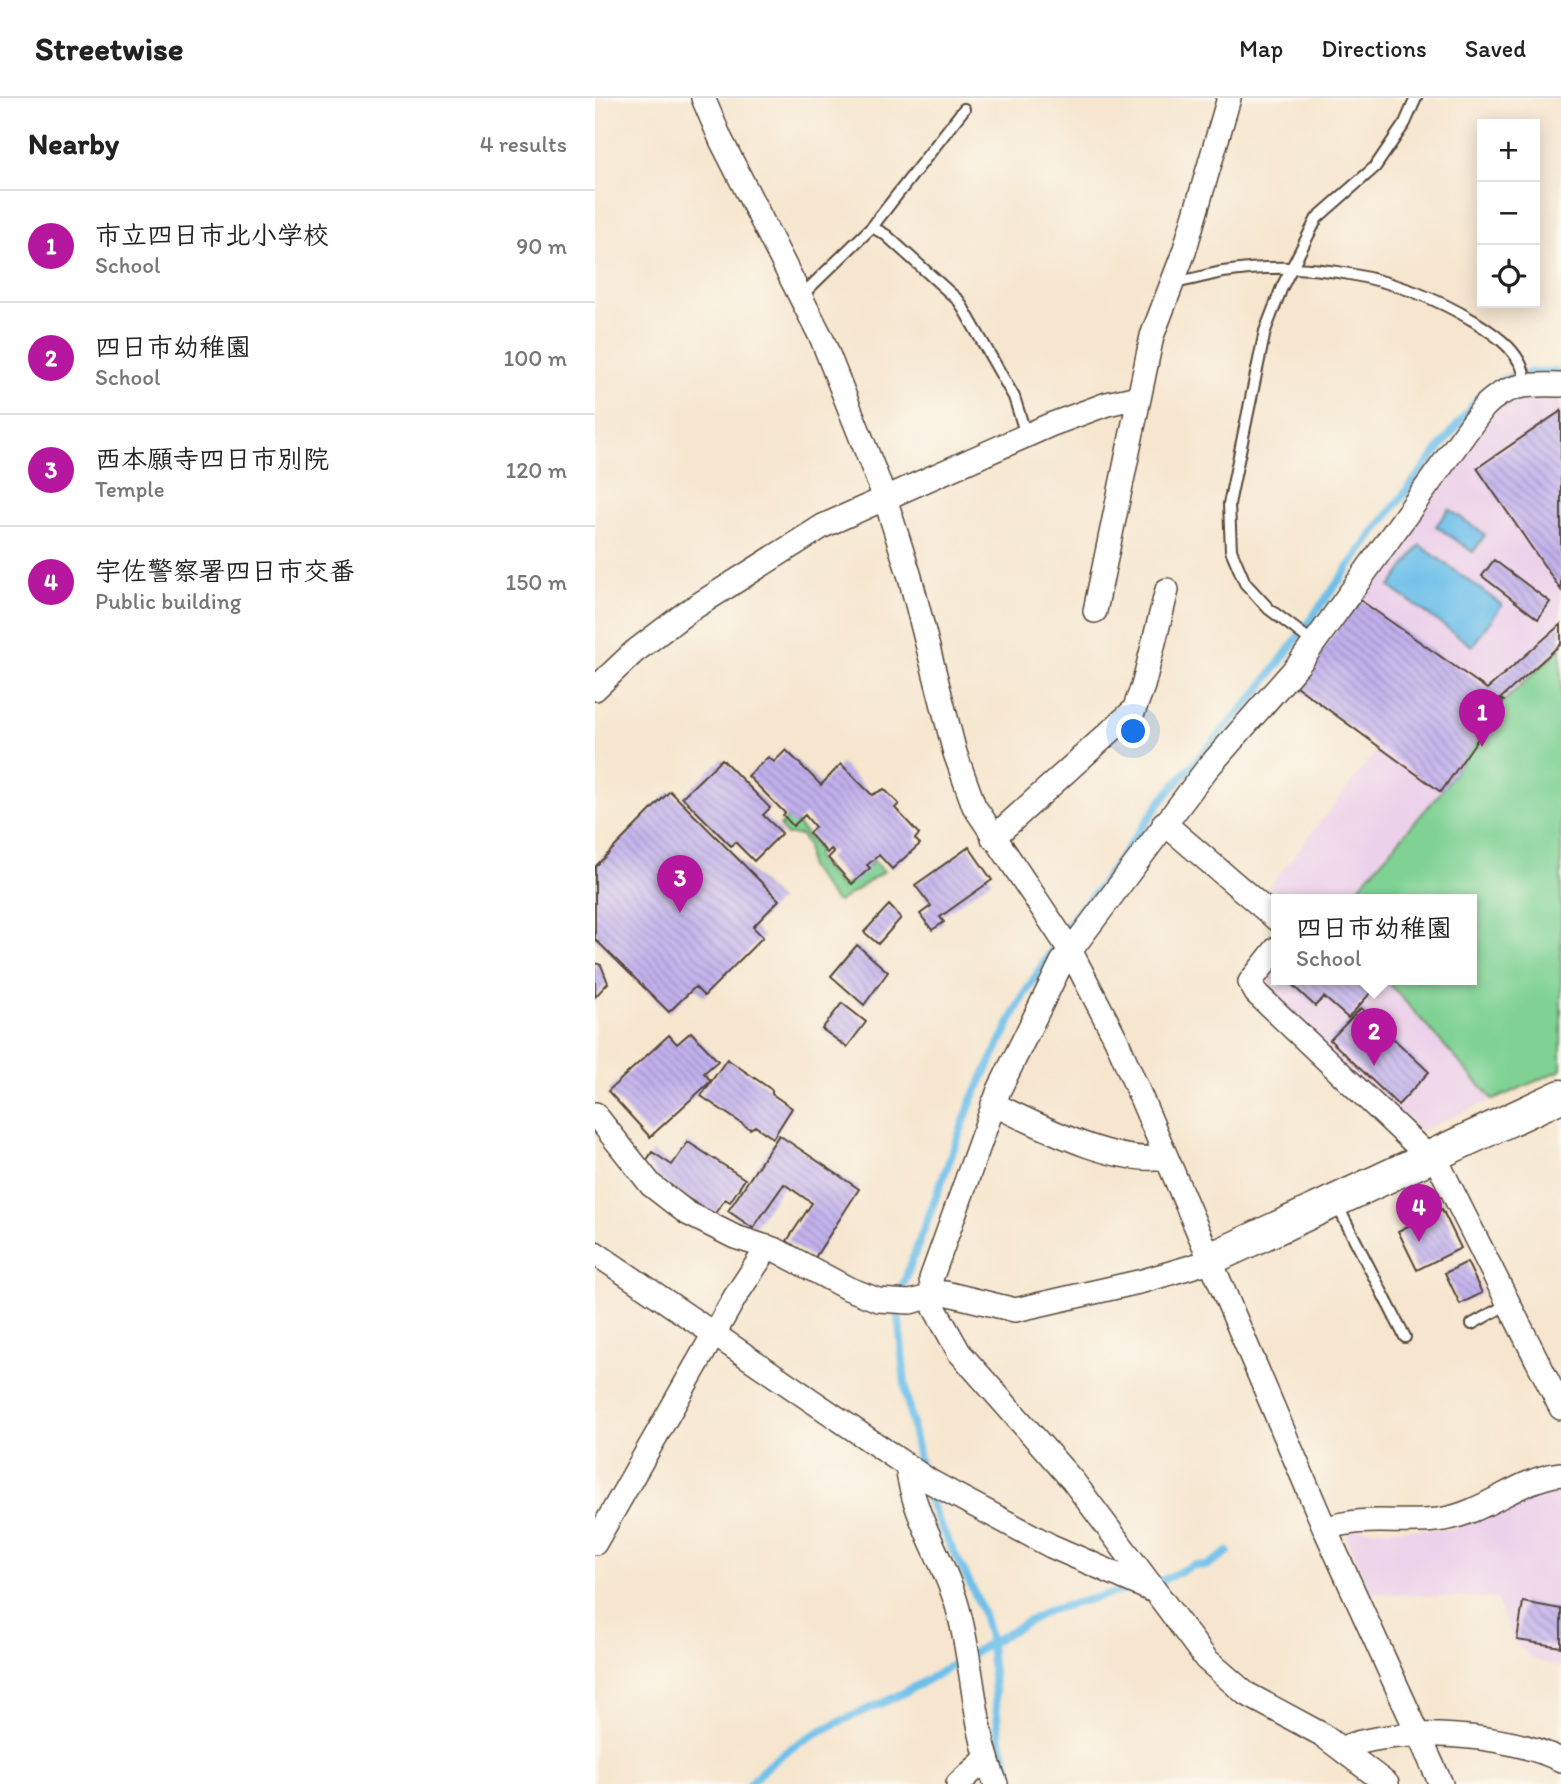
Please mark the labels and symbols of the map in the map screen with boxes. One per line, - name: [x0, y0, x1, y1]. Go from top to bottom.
- pin: 1: [1459, 689, 1505, 747]
- your location: [1116, 714, 1150, 748]
- pin: 3: [657, 855, 703, 913]
- pin: 2: [1351, 1008, 1397, 1066]
- pin: 4: [1396, 1184, 1442, 1242]

